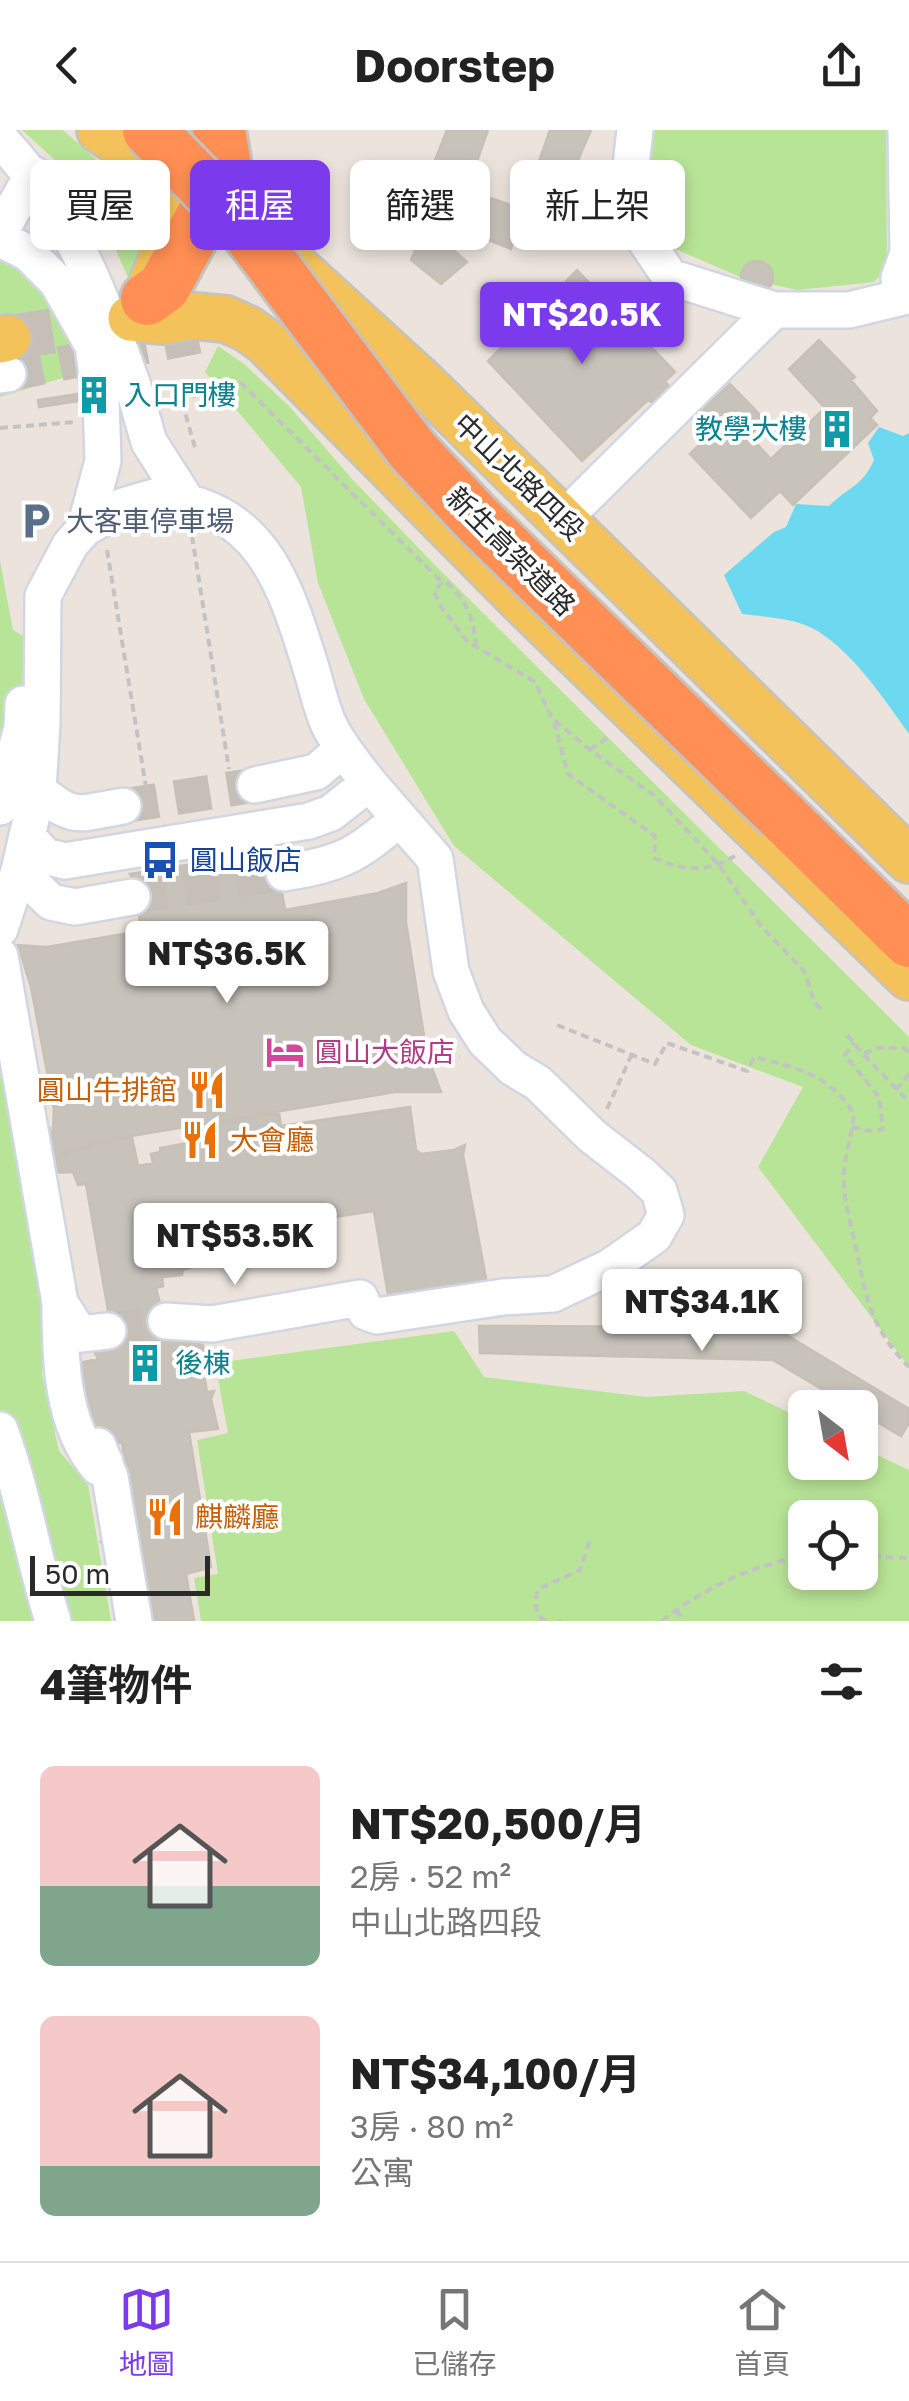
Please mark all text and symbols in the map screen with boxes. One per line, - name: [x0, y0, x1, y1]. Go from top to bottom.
- icon: back: [40, 38, 95, 93]
- text: Doorstep: [354, 38, 555, 92]
- icon: share: [814, 38, 869, 93]
- chip: 買屋: [30, 160, 170, 250]
- chip: 租屋: [190, 160, 330, 250]
- chip: 篩選: [350, 160, 490, 250]
- chip: 新上架: [510, 160, 685, 250]
- pin: NT$20.5K: [479, 282, 685, 367]
- text: NT$20.5K: [502, 295, 662, 333]
- building icon: 入口門樓: [73, 374, 115, 416]
- place label: 入口門樓: [124, 378, 236, 411]
- street label: 中山北路四段: [447, 406, 591, 547]
- building icon: 教學大樓: [816, 408, 858, 450]
- place label: 教學大樓: [695, 412, 807, 445]
- street label: 新生高架道路: [440, 480, 582, 622]
- parking icon: 大客車停車場: [15, 500, 57, 542]
- place label: 大客車停車場: [66, 504, 234, 537]
- bus stop icon: 圓山飯店: [139, 839, 181, 881]
- place label: 圓山飯店: [190, 843, 302, 876]
- pin: NT$36.5K: [124, 921, 330, 1006]
- text: NT$36.5K: [147, 934, 307, 972]
- hotel icon: 圓山大飯店: [264, 1031, 306, 1073]
- place label: 圓山大飯店: [315, 1035, 455, 1068]
- restaurant icon: 圓山牛排館: [186, 1069, 228, 1111]
- place label: 圓山牛排館: [37, 1073, 177, 1106]
- restaurant icon: 大會廳: [179, 1119, 221, 1161]
- place label: 大會廳: [230, 1123, 314, 1156]
- pin: NT$53.5K: [132, 1203, 338, 1288]
- text: NT$53.5K: [156, 1216, 314, 1254]
- pin: NT$34.1K: [599, 1269, 805, 1354]
- text: NT$34.1K: [624, 1282, 780, 1320]
- building icon: 後棟: [124, 1342, 166, 1384]
- place label: 後棟: [175, 1346, 231, 1379]
- north arrow: [788, 1390, 878, 1480]
- map controls: [788, 1390, 878, 1590]
- restaurant icon: 麒麟廳: [144, 1496, 186, 1538]
- place label: 麒麟廳: [195, 1500, 279, 1533]
- button: locate: [788, 1500, 878, 1590]
- scale bar: [30, 1551, 210, 1596]
- text: 50 m: [45, 1557, 110, 1590]
- icon: filters: [814, 1654, 869, 1709]
- text: 4筆物件: [40, 1659, 192, 1709]
- text: NT$20,500/月: [350, 1798, 646, 1848]
- icon: home: [120, 1806, 240, 1926]
- text: 2房 · 52 m²: [350, 1857, 511, 1895]
- text: 中山北路四段: [350, 1903, 542, 1941]
- text: NT$34,100/月: [350, 2048, 641, 2098]
- icon: home: [120, 2056, 240, 2176]
- text: 3房 · 80 m²: [350, 2107, 514, 2145]
- text: 公寓: [350, 2153, 414, 2191]
- tab: 地圖: [119, 2282, 175, 2382]
- tab: 已儲存: [412, 2282, 496, 2382]
- tab: 首頁: [734, 2282, 790, 2382]

